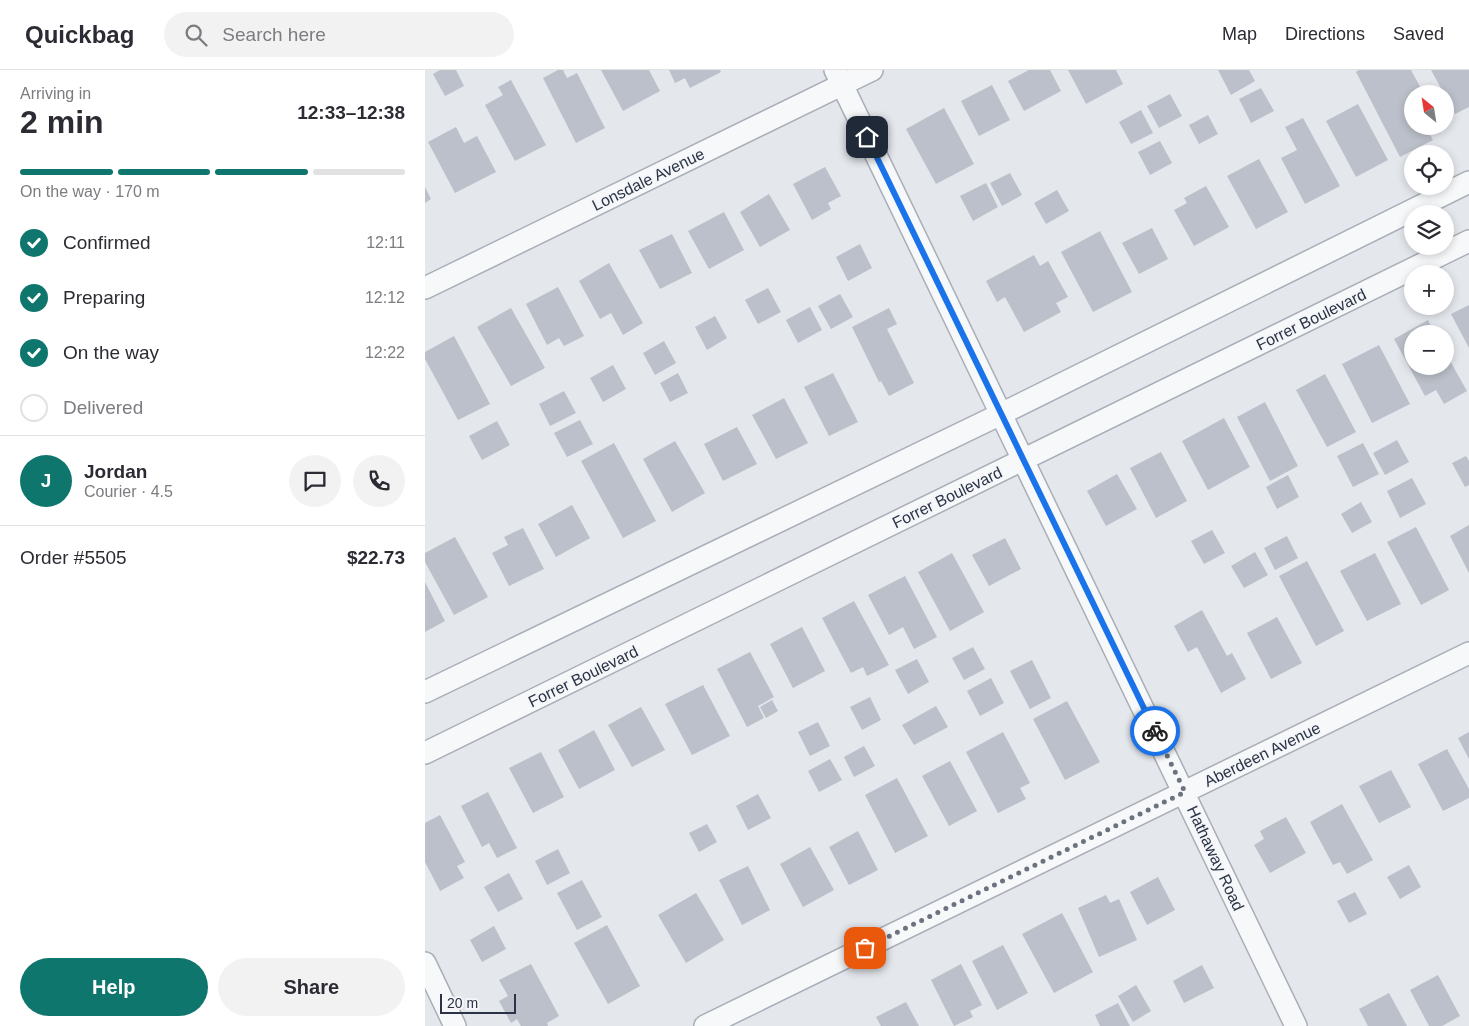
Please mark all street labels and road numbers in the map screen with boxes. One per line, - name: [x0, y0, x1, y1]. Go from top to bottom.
- street label: Lonsdale Avenue: [589, 145, 707, 214]
- street label: Forrer Boulevard: [1254, 285, 1369, 353]
- street label: Forrer Boulevard: [890, 463, 1005, 531]
- street label: Forrer Boulevard: [526, 642, 641, 710]
- street label: Aberdeen Avenue: [1201, 719, 1323, 790]
- street label: Hathaway Road: [1184, 803, 1247, 913]

